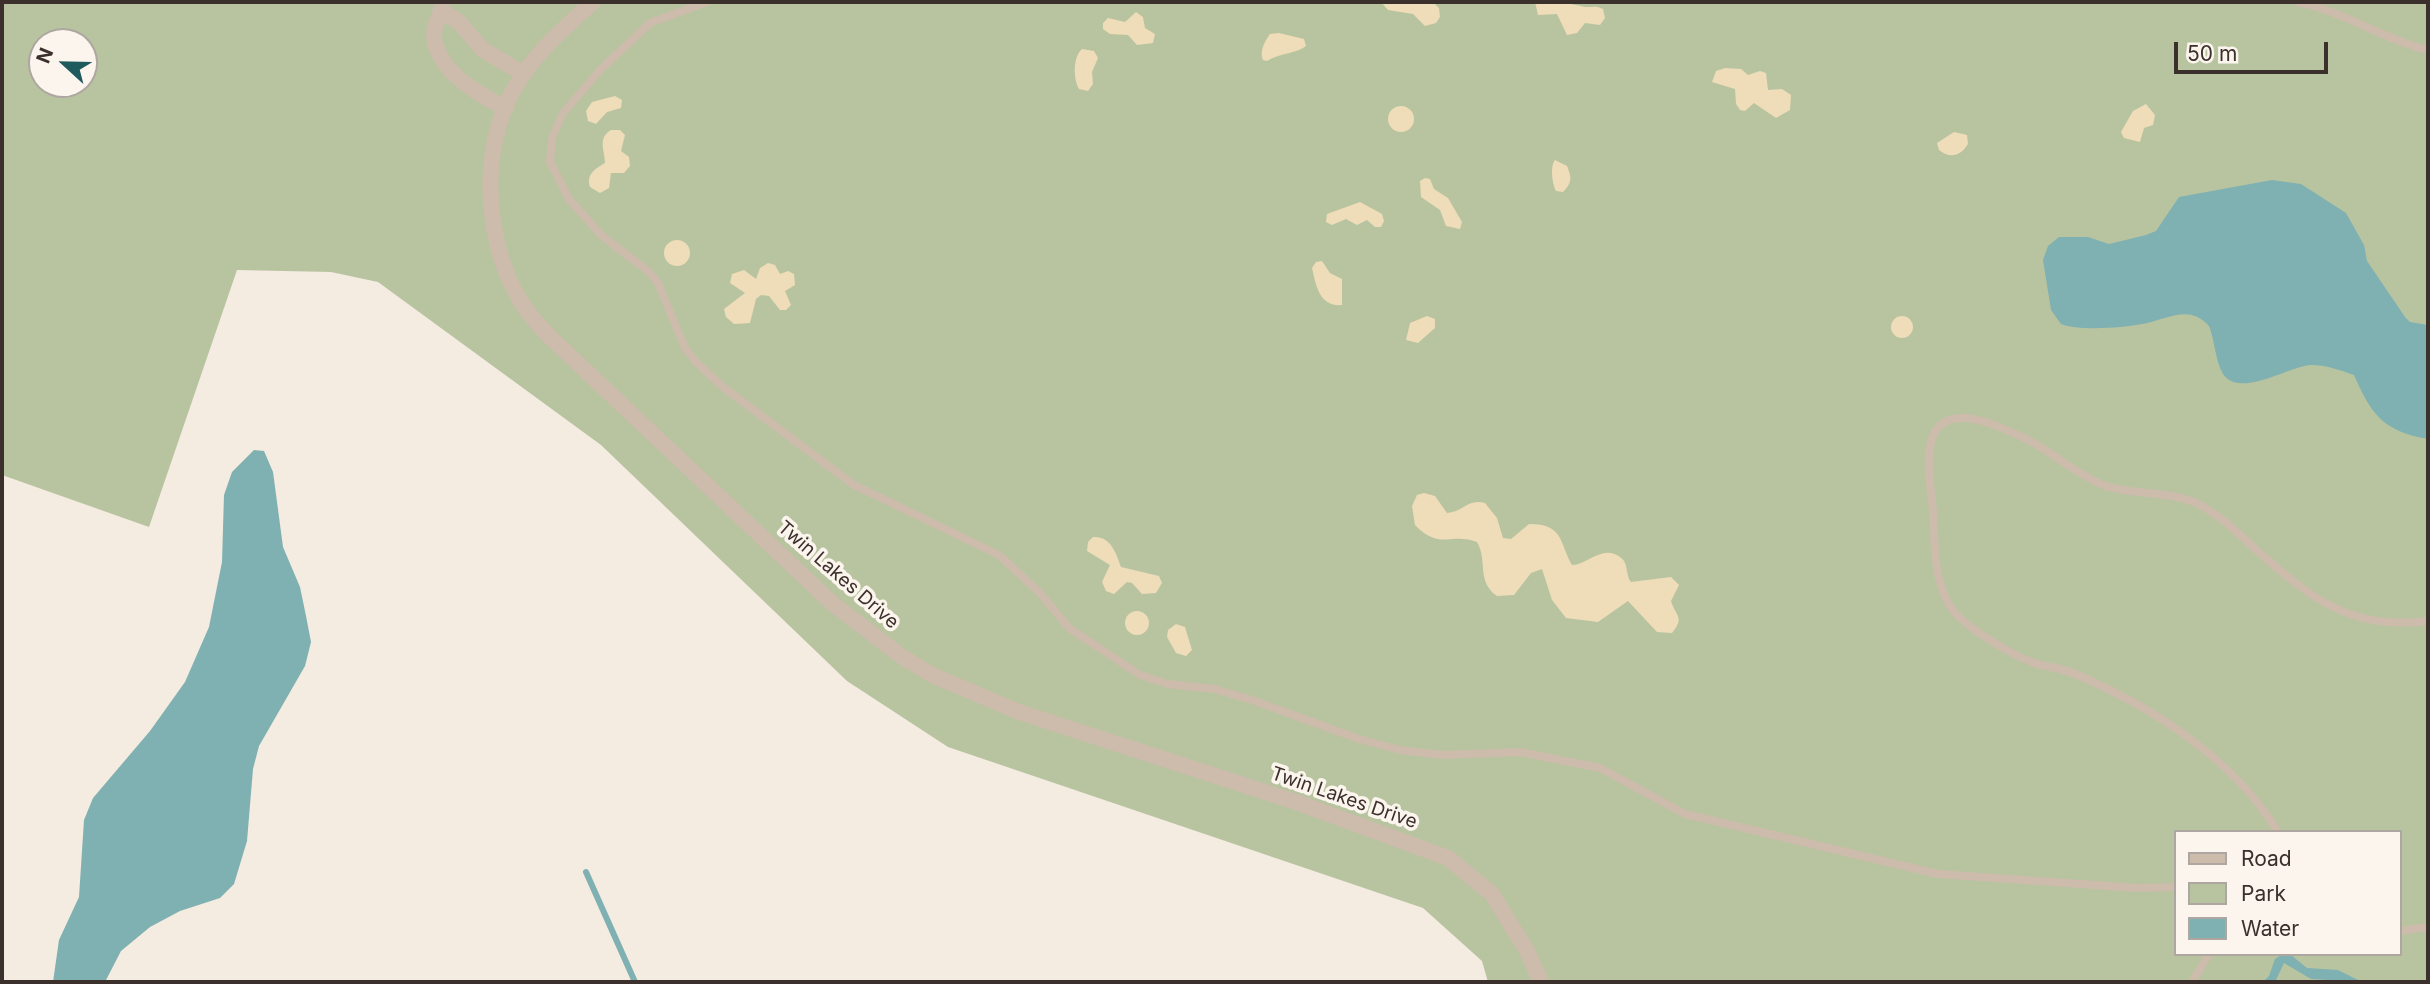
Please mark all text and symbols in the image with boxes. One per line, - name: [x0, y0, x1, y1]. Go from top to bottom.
- north arrow: [28, 28, 98, 98]
- scale bar: [2178, 28, 2332, 72]
- text: 50 m: [2187, 41, 2237, 66]
- text: N: [32, 45, 58, 67]
- street label: Twin Lakes Drive: [773, 516, 903, 634]
- street label: Twin Lakes Drive: [1268, 762, 1420, 834]
- legend: [2174, 830, 2402, 956]
- text: Road: [2241, 846, 2292, 871]
- text: Park: [2241, 881, 2286, 906]
- text: Water: [2241, 916, 2299, 941]

